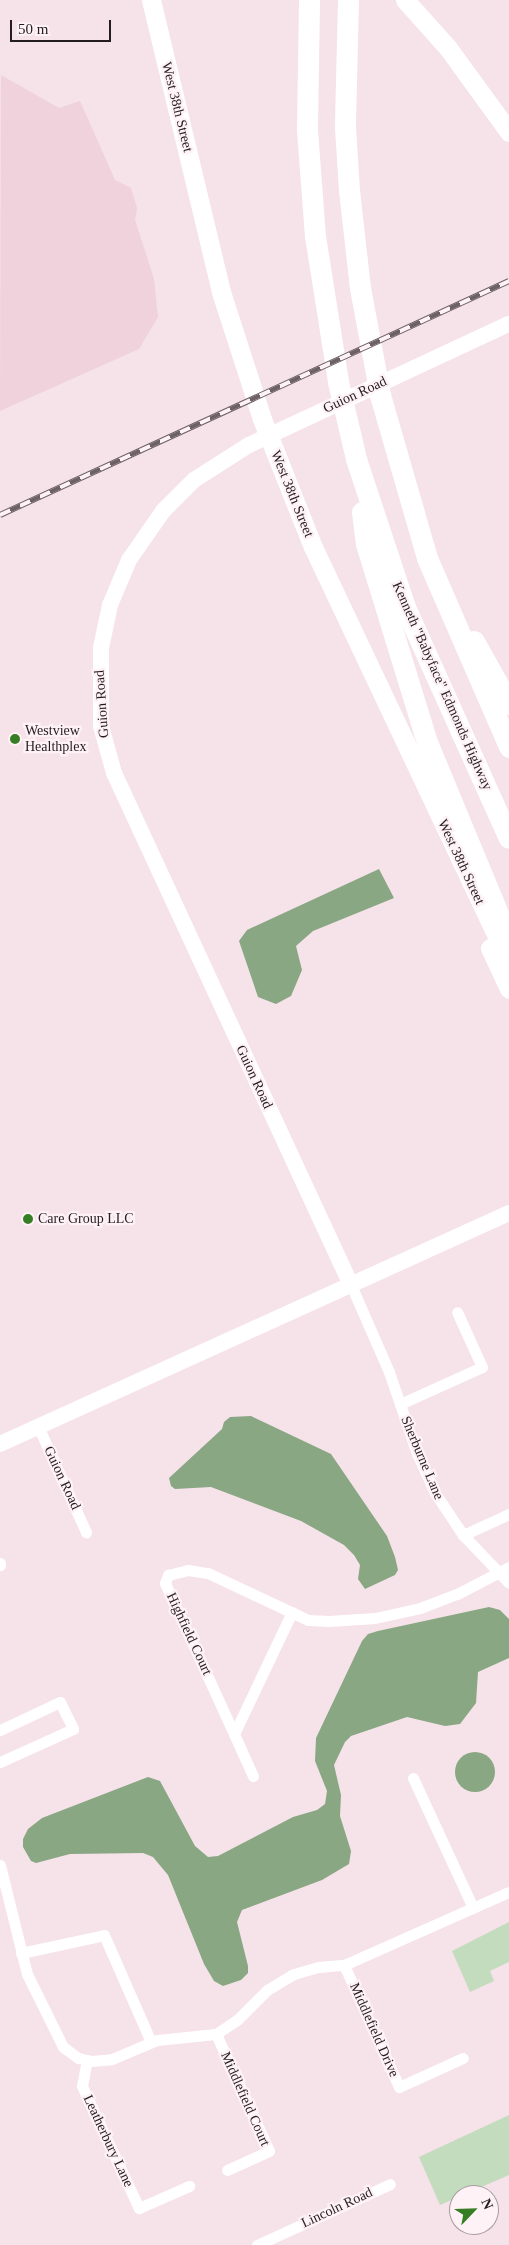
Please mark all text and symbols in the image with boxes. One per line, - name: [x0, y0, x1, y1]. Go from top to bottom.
- scale bar: [12, 10, 114, 42]
- text: 50 m: [18, 21, 48, 37]
- street label: West 38th Street: [158, 60, 196, 154]
- street label: Guion Road: [321, 373, 389, 417]
- street label: West 38th Street: [267, 448, 317, 540]
- street label: Kenneth "Babyface" Edmonds Highway: [388, 579, 496, 793]
- street label: Guion Road: [91, 669, 113, 739]
- place label: Westview Healthplex: [25, 723, 86, 756]
- marker: Westview Healthplex: [9, 733, 21, 745]
- street label: West 38th Street: [434, 817, 488, 907]
- street label: Guion Road: [232, 1043, 276, 1111]
- place label: Care Group LLC: [38, 1211, 134, 1227]
- marker: Care Group LLC: [22, 1213, 34, 1225]
- street label: Sherburne Lane: [397, 1414, 447, 1502]
- street label: Guion Road: [40, 1444, 84, 1512]
- street label: Highfield Court: [163, 1590, 215, 1678]
- street label: Middlefield Drive: [346, 1980, 402, 2080]
- street label: Middlefield Court: [217, 2049, 273, 2149]
- street label: Leatherbury Lane: [79, 2092, 137, 2190]
- street label: Lincoln Road: [299, 2184, 375, 2232]
- north arrow: [449, 2185, 499, 2235]
- text: N: [478, 2196, 496, 2212]

